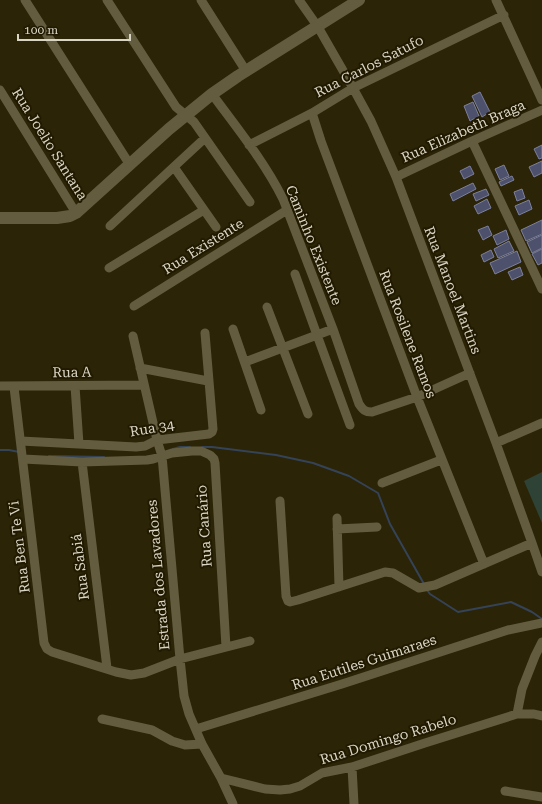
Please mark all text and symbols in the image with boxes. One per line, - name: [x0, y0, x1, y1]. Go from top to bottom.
- scale bar: [18, 16, 130, 42]
- text: 100 m: [24, 23, 58, 37]
- street label: Rua Carlos Satufo: [312, 32, 426, 100]
- street label: Rua Joelio Santana: [9, 85, 91, 203]
- street label: Rua Elizabeth Braga: [399, 96, 528, 165]
- street label: Caminho Existente: [283, 183, 345, 307]
- street label: Rua Existente: [160, 215, 247, 277]
- street label: Rua Manoel Martins: [421, 224, 485, 356]
- street label: Rua Rosilene Ramos: [376, 268, 440, 401]
- street label: Rua A: [52, 364, 92, 380]
- street label: Rua 34: [129, 417, 176, 439]
- street label: Rua Canário: [193, 484, 215, 568]
- street label: Rua Ben Te Vi: [5, 499, 33, 594]
- street label: Estrada dos Lavadores: [143, 499, 173, 651]
- street label: Rua Sabiá: [68, 532, 92, 601]
- street label: Rua Eutiles Guimaraes: [290, 631, 439, 693]
- street label: Rua Domingo Rabelo: [318, 711, 458, 767]

